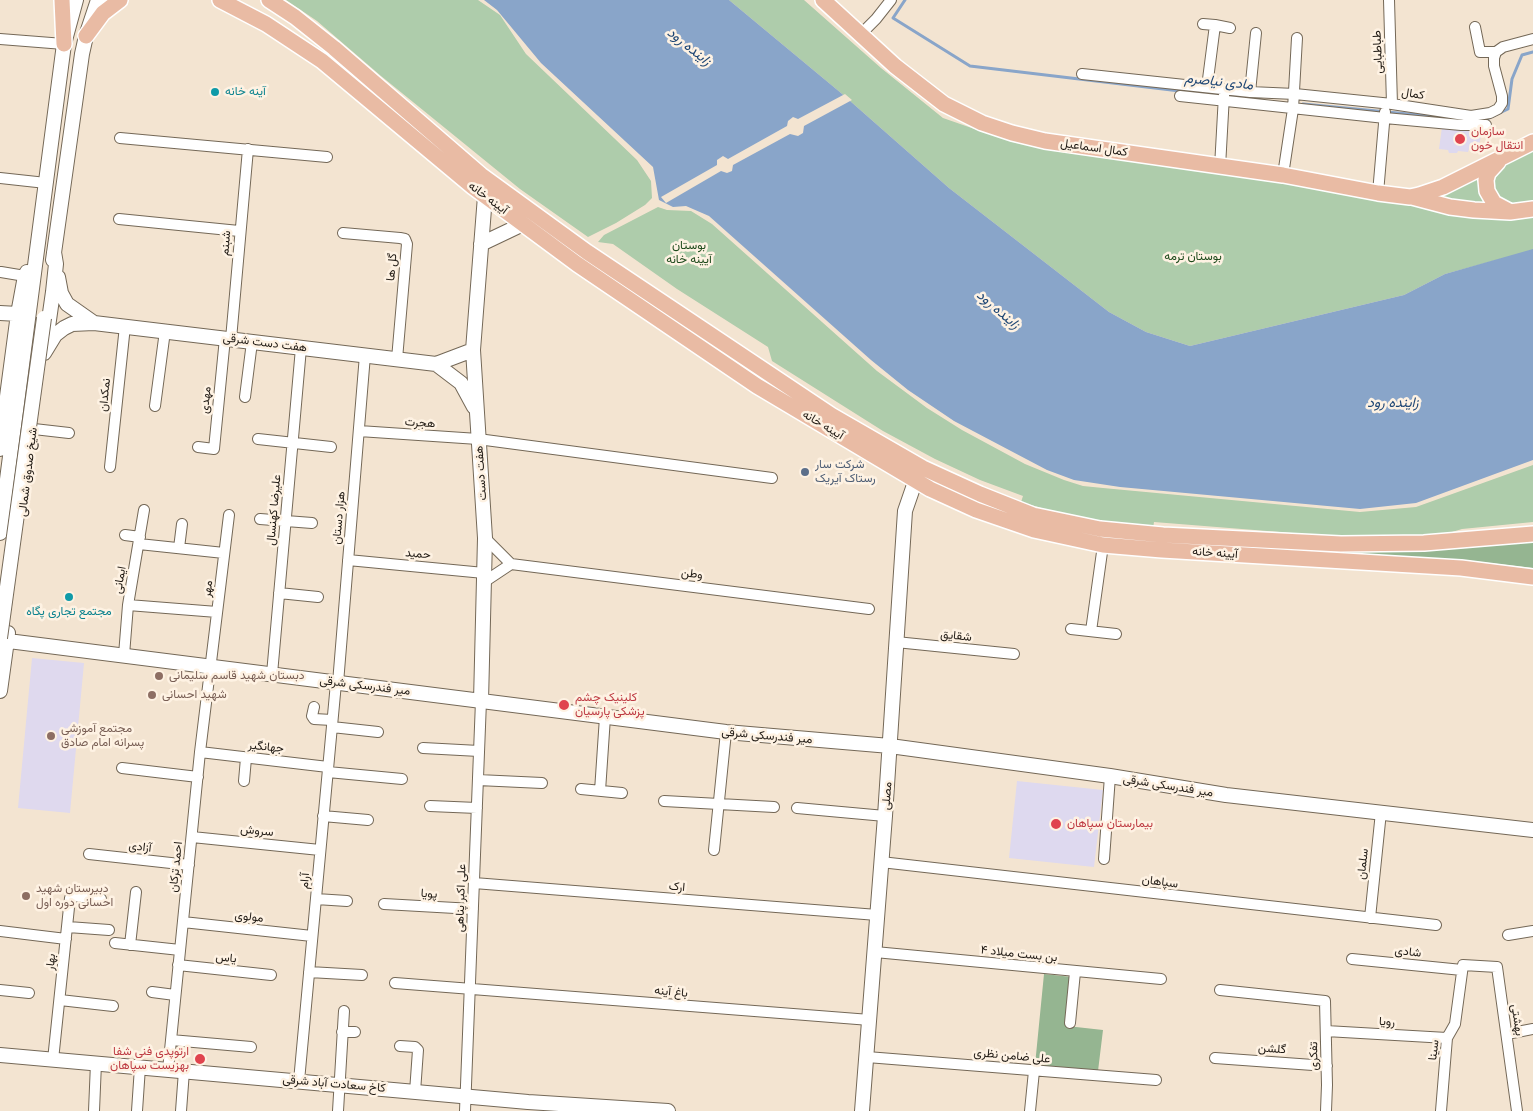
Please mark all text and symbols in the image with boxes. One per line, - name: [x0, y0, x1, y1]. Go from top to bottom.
- water label: زاینده رود: [664, 24, 714, 70]
- street label: طباطبایی: [1370, 30, 1386, 74]
- water label: مادی نیاصرم: [1184, 70, 1254, 94]
- place label: آینه خانه: [225, 85, 266, 99]
- street label: کمال: [1401, 85, 1425, 103]
- marker: آینه خانه: [209, 86, 221, 98]
- place label: سازمان انتقال خون: [1471, 125, 1523, 153]
- marker: سازمان انتقال خون: [1453, 132, 1467, 146]
- street label: کمال اسماعیل: [1060, 136, 1128, 160]
- street label: آیینه خانه: [465, 179, 511, 217]
- street label: شبنم: [218, 230, 234, 256]
- park label: بوستان آیینه خانه: [666, 239, 712, 267]
- park label: بوستان ترمه: [1164, 250, 1222, 264]
- street label: گل ها: [384, 252, 400, 282]
- water label: زاینده رود: [973, 287, 1023, 333]
- street label: هفت دست شرقی: [222, 331, 308, 355]
- street label: نمکدان: [96, 377, 114, 413]
- street label: مهدی: [197, 386, 215, 414]
- water label: زاینده رود: [1367, 395, 1419, 411]
- street label: آیینه خانه: [800, 407, 846, 443]
- street label: هجرت: [404, 415, 436, 431]
- street label: شیخ صدوق شمالی: [15, 427, 41, 517]
- street label: هفت دست: [472, 445, 490, 501]
- place label: شرکت سار رستاک آیریک: [815, 458, 876, 486]
- marker: شرکت سار رستاک آیریک: [799, 466, 811, 478]
- street label: علیرضا کهنسال: [264, 474, 284, 546]
- street label: هزار دستان: [330, 491, 348, 545]
- street label: آیینه خانه: [1192, 544, 1238, 562]
- street label: حمید: [405, 546, 431, 562]
- street label: ایمانی: [111, 565, 129, 595]
- street label: وطن: [680, 566, 704, 582]
- street label: مهر: [200, 580, 216, 598]
- marker: مجتمع تجاری پگاه: [63, 591, 75, 603]
- place label: مجتمع تجاری پگاه: [26, 605, 112, 619]
- street label: شقایق: [940, 627, 972, 645]
- place label: دبستان شهید قاسم سلیمانی: [169, 669, 305, 683]
- marker: دبستان شهید قاسم سلیمانی: [153, 670, 165, 682]
- street label: میر فندرسکی شرقی: [319, 673, 411, 699]
- place label: شهید احسانی: [162, 688, 227, 702]
- marker: شهید احسانی: [146, 689, 158, 701]
- place label: کلینیک چشم پزشکی پارسیان: [575, 691, 645, 719]
- marker: کلینیک چشم پزشکی پارسیان: [557, 698, 571, 712]
- place label: مجتمع آموزشی پسرانه امام صادق: [61, 722, 144, 750]
- street label: میر فندرسکی شرقی: [721, 725, 813, 747]
- marker: مجتمع آموزشی پسرانه امام صادق: [45, 730, 57, 742]
- street label: جهانگیر: [247, 738, 285, 756]
- street label: میر فندرسکی شرقی: [1122, 772, 1214, 800]
- street label: مصلی: [879, 781, 895, 811]
- marker: بیمارستان سپاهان: [1049, 817, 1063, 831]
- place label: بیمارستان سپاهان: [1067, 817, 1153, 831]
- street label: سروش: [240, 822, 274, 840]
- street label: آزادی: [128, 838, 152, 856]
- street label: احمد ترکان: [166, 841, 186, 893]
- street label: سلمان: [1354, 848, 1372, 880]
- street label: علی اکبر پناهی: [453, 864, 469, 932]
- street label: آرام: [297, 872, 313, 890]
- street label: سپاهان: [1141, 873, 1179, 891]
- street label: ارک: [668, 879, 686, 895]
- place label: دبیرستان شهید احسانى دوره اول: [36, 882, 113, 910]
- street label: پویا: [420, 886, 438, 902]
- marker: دبیرستان شهید احسانى دوره اول: [20, 890, 32, 902]
- street label: مولوی: [234, 908, 264, 926]
- street label: بن بست میلاد ۴: [980, 943, 1058, 965]
- street label: شادی: [1394, 943, 1422, 961]
- street label: یاس: [215, 950, 237, 966]
- street label: بهار: [43, 953, 59, 971]
- street label: باغ آینه: [654, 983, 688, 1001]
- street label: بهشتی: [1508, 1003, 1526, 1037]
- street label: رویا: [1379, 1014, 1395, 1030]
- street label: سینا: [1426, 1039, 1442, 1061]
- street label: گلشن: [1258, 1041, 1286, 1057]
- street label: تفکری: [1307, 1041, 1321, 1071]
- place label: ارتوپدی فنی شفا بهزیست سپاهان: [110, 1045, 189, 1073]
- street label: علی ضامن نظری: [973, 1045, 1051, 1067]
- marker: ارتوپدی فنی شفا بهزیست سپاهان: [193, 1052, 207, 1066]
- street label: کاخ سعادت آباد شرقی: [282, 1072, 386, 1096]

